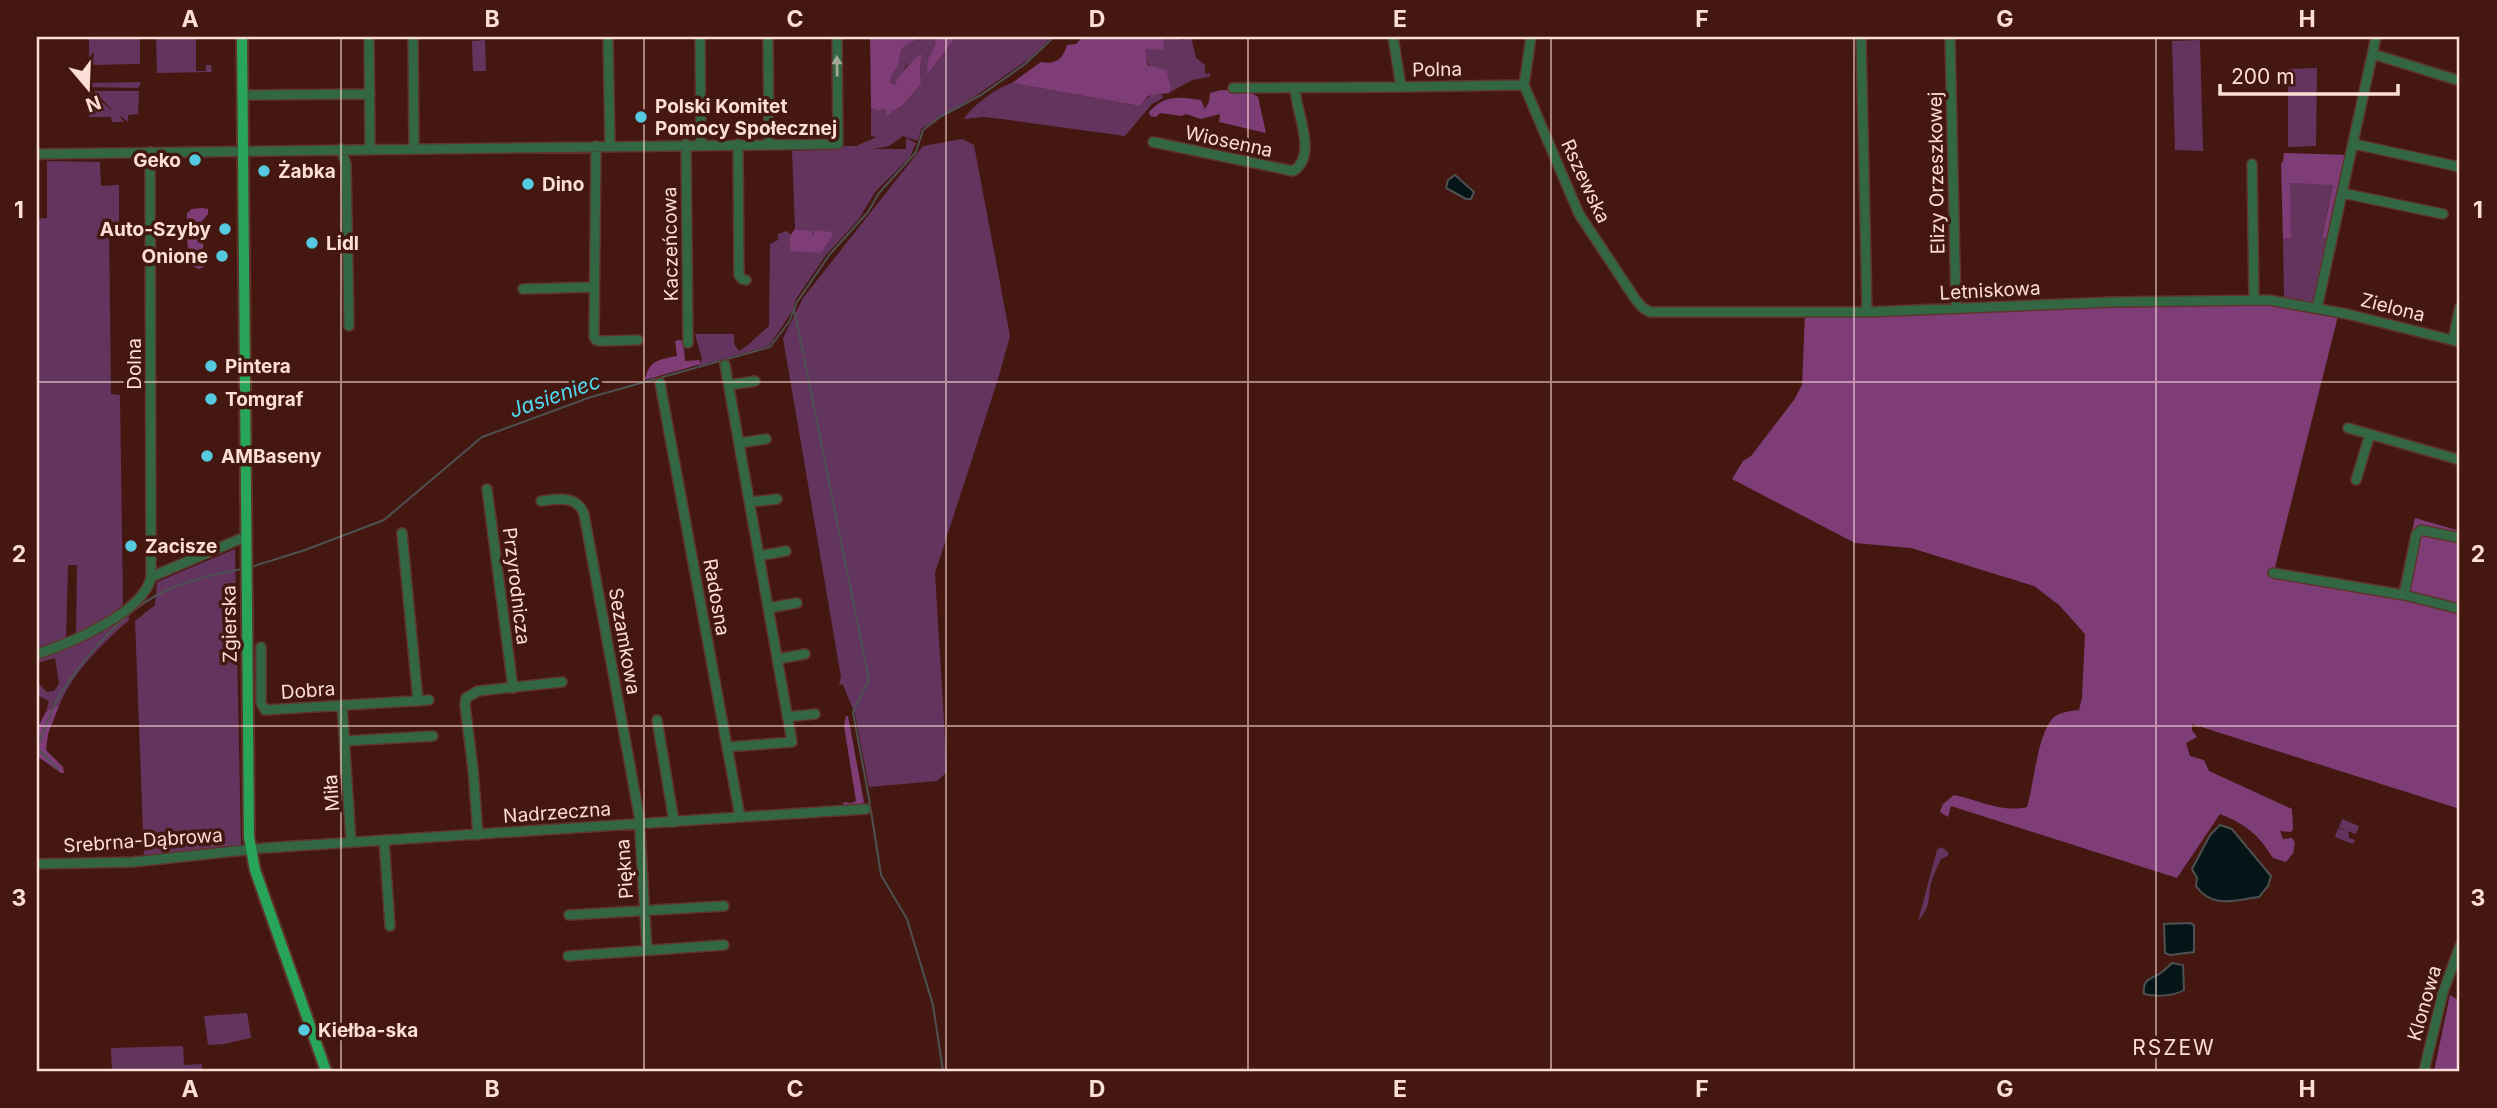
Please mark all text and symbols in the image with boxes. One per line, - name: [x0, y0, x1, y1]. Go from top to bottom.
- text: A: [181, 5, 199, 33]
- text: B: [484, 5, 500, 33]
- text: C: [786, 5, 804, 33]
- text: D: [1089, 5, 1105, 33]
- text: E: [1393, 5, 1407, 33]
- text: F: [1695, 5, 1709, 33]
- text: G: [1996, 5, 2014, 33]
- text: H: [2298, 5, 2316, 33]
- north arrow: [52, 52, 122, 122]
- scale bar: [2220, 52, 2399, 96]
- one-way arrow: [831, 55, 843, 77]
- street label: Polna: [1412, 58, 1462, 81]
- text: 200 m: [2231, 64, 2295, 89]
- text: N: [83, 90, 104, 117]
- street label: Elizy Orzeszkowej: [1924, 92, 1949, 254]
- place label: Polski Komitet Pomocy Społecznej: [655, 95, 837, 140]
- marker: Polski Komitet Pomocy Społecznej: [633, 109, 649, 125]
- street label: Wiosenna: [1183, 121, 1275, 162]
- street label: Rszewska: [1556, 136, 1615, 227]
- place label: Geko: [133, 149, 181, 172]
- marker: Geko: [187, 152, 203, 168]
- place label: Żabka: [278, 160, 336, 183]
- marker: Żabka: [256, 163, 272, 179]
- place label: Dino: [542, 173, 584, 196]
- marker: Dino: [520, 176, 536, 192]
- street label: Kaczeńcowa: [658, 186, 683, 302]
- text: 1: [14, 196, 24, 224]
- text: 1: [2473, 196, 2483, 224]
- place label: Auto-Szyby: [100, 218, 212, 241]
- marker: Auto-Szyby: [217, 221, 233, 237]
- place label: Lidl: [326, 232, 359, 255]
- marker: Lidl: [304, 235, 320, 251]
- place label: Onione: [142, 245, 208, 268]
- marker: Onione: [214, 248, 230, 264]
- street label: Letniskowa: [1939, 276, 2041, 305]
- street label: Zielona: [2358, 288, 2427, 327]
- street label: Dolna: [123, 338, 146, 390]
- place label: Pintera: [225, 355, 291, 378]
- marker: Pintera: [203, 358, 219, 374]
- water label: Jasieniec: [506, 368, 604, 423]
- place label: Tomgraf: [225, 388, 304, 411]
- marker: Tomgraf: [203, 391, 219, 407]
- place label: AMBaseny: [221, 445, 322, 468]
- marker: AMBaseny: [199, 448, 215, 464]
- street label: Przyrodnicza: [498, 526, 535, 646]
- place label: Zacisze: [145, 535, 217, 558]
- marker: Zacisze: [123, 538, 139, 554]
- text: 2: [12, 540, 26, 568]
- text: 2: [2471, 540, 2485, 568]
- street label: Radosna: [698, 557, 735, 637]
- street label: Zgierska: [217, 585, 242, 663]
- street label: Sezamkowa: [604, 586, 645, 696]
- street label: Dobra: [280, 677, 336, 704]
- street label: Miła: [319, 774, 344, 812]
- street label: Nadrzeczna: [502, 797, 612, 828]
- street label: Srebrna-Dąbrowa: [62, 823, 224, 858]
- street label: Piękna: [611, 838, 638, 900]
- text: 3: [12, 884, 26, 912]
- text: 3: [2471, 884, 2485, 912]
- street label: Klonowa: [2403, 963, 2446, 1043]
- place label: Kiełba-ska: [318, 1019, 418, 1042]
- marker: Kiełba-ska: [296, 1022, 312, 1038]
- district label: RSZEW: [2132, 1035, 2216, 1060]
- text: A: [181, 1075, 199, 1103]
- text: B: [484, 1075, 500, 1103]
- text: C: [786, 1075, 804, 1103]
- text: D: [1089, 1075, 1105, 1103]
- text: E: [1393, 1075, 1407, 1103]
- text: F: [1695, 1075, 1709, 1103]
- text: G: [1996, 1075, 2014, 1103]
- text: H: [2298, 1075, 2316, 1103]

